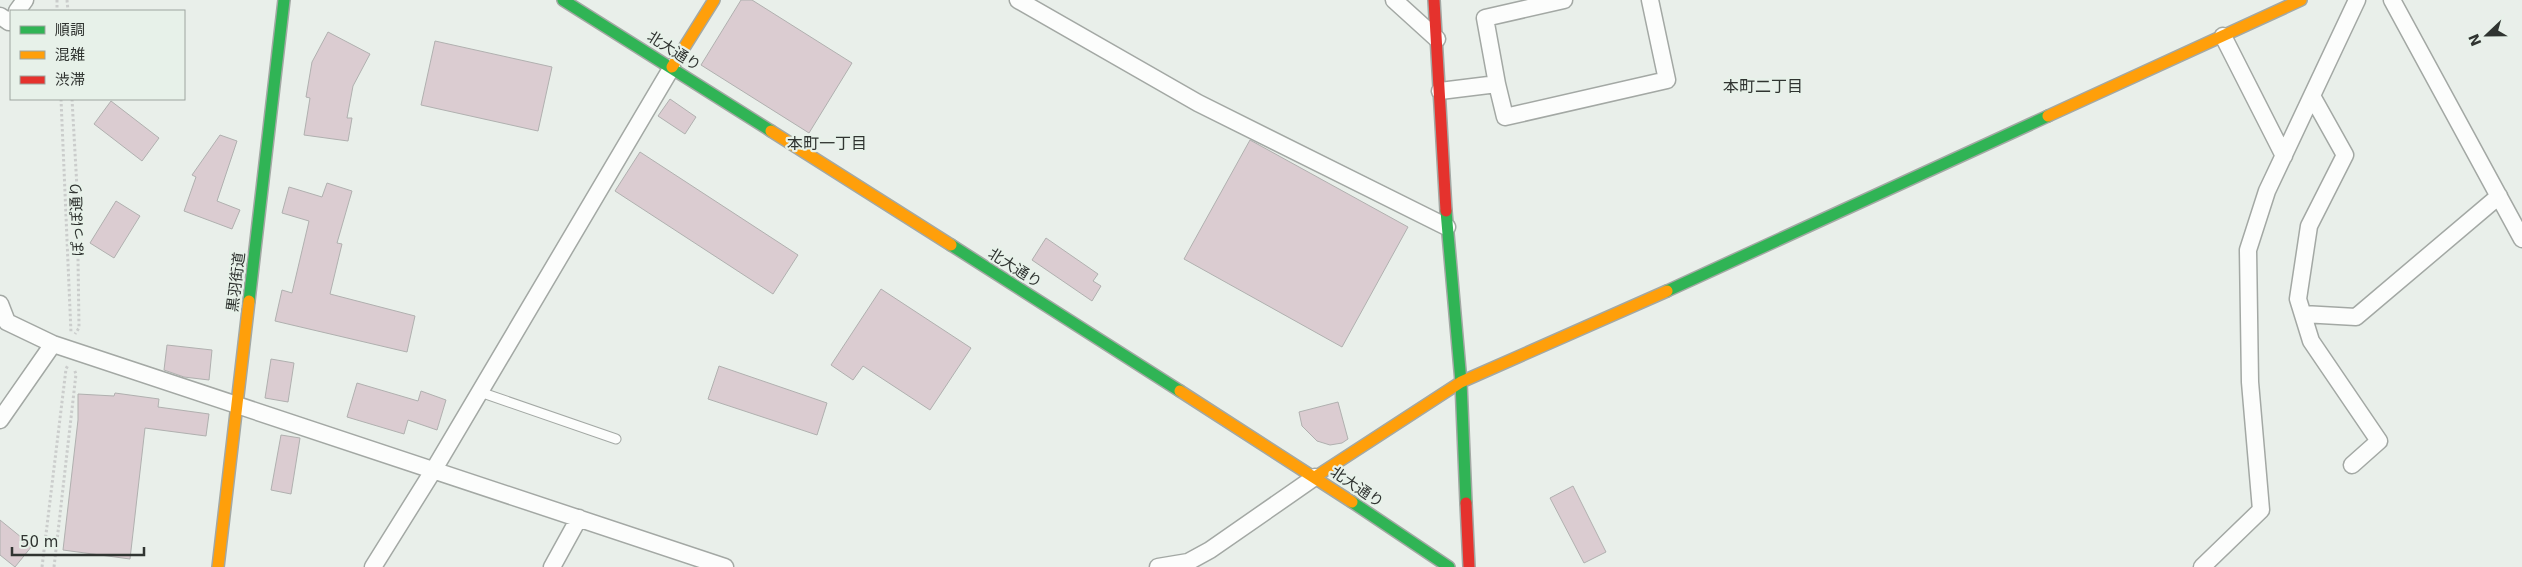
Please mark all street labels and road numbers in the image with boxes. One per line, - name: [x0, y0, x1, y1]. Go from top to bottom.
- street label: 北大通り: [644, 27, 704, 75]
- street label: ぽっぽ通り: [67, 181, 87, 257]
- street label: 北大通り: [985, 244, 1045, 292]
- street label: 黒羽街道: [223, 251, 249, 313]
- street label: 北大通り: [1327, 463, 1387, 511]

